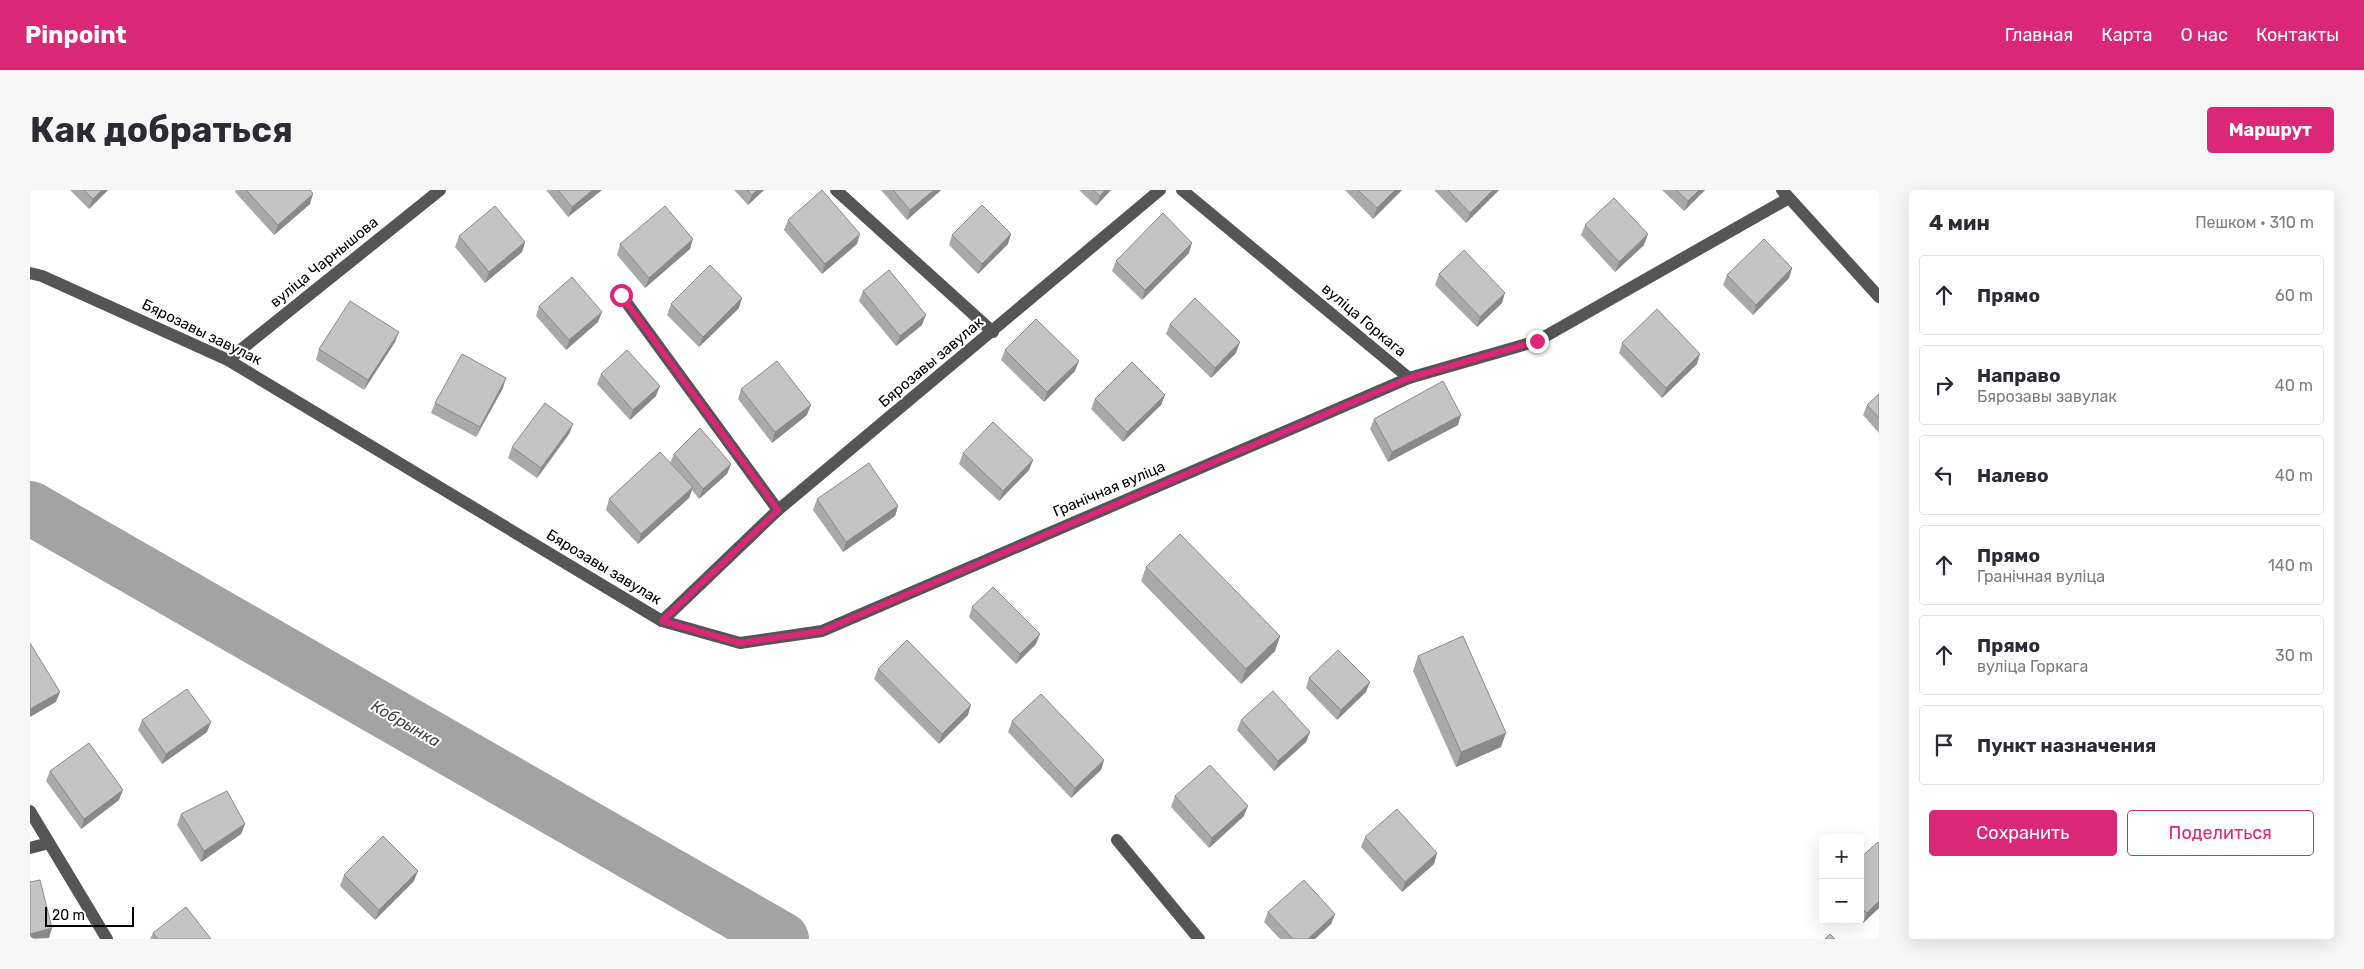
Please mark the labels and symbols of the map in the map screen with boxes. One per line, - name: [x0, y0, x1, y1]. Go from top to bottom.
- street label: вуліца Чарнышова: [266, 213, 382, 311]
- street label: вуліца Горкага: [1318, 280, 1410, 360]
- route start: [610, 284, 633, 307]
- street label: Бярозавы завулак: [139, 295, 265, 369]
- street label: Бярозавы завулак: [875, 313, 987, 411]
- route end: [1526, 330, 1549, 353]
- street label: Гранічная вуліца: [1050, 457, 1168, 521]
- street label: Бярозавы завулак: [543, 526, 665, 608]
- water label: Кобрынка: [368, 696, 444, 751]
- scale bar: [45, 904, 134, 927]

